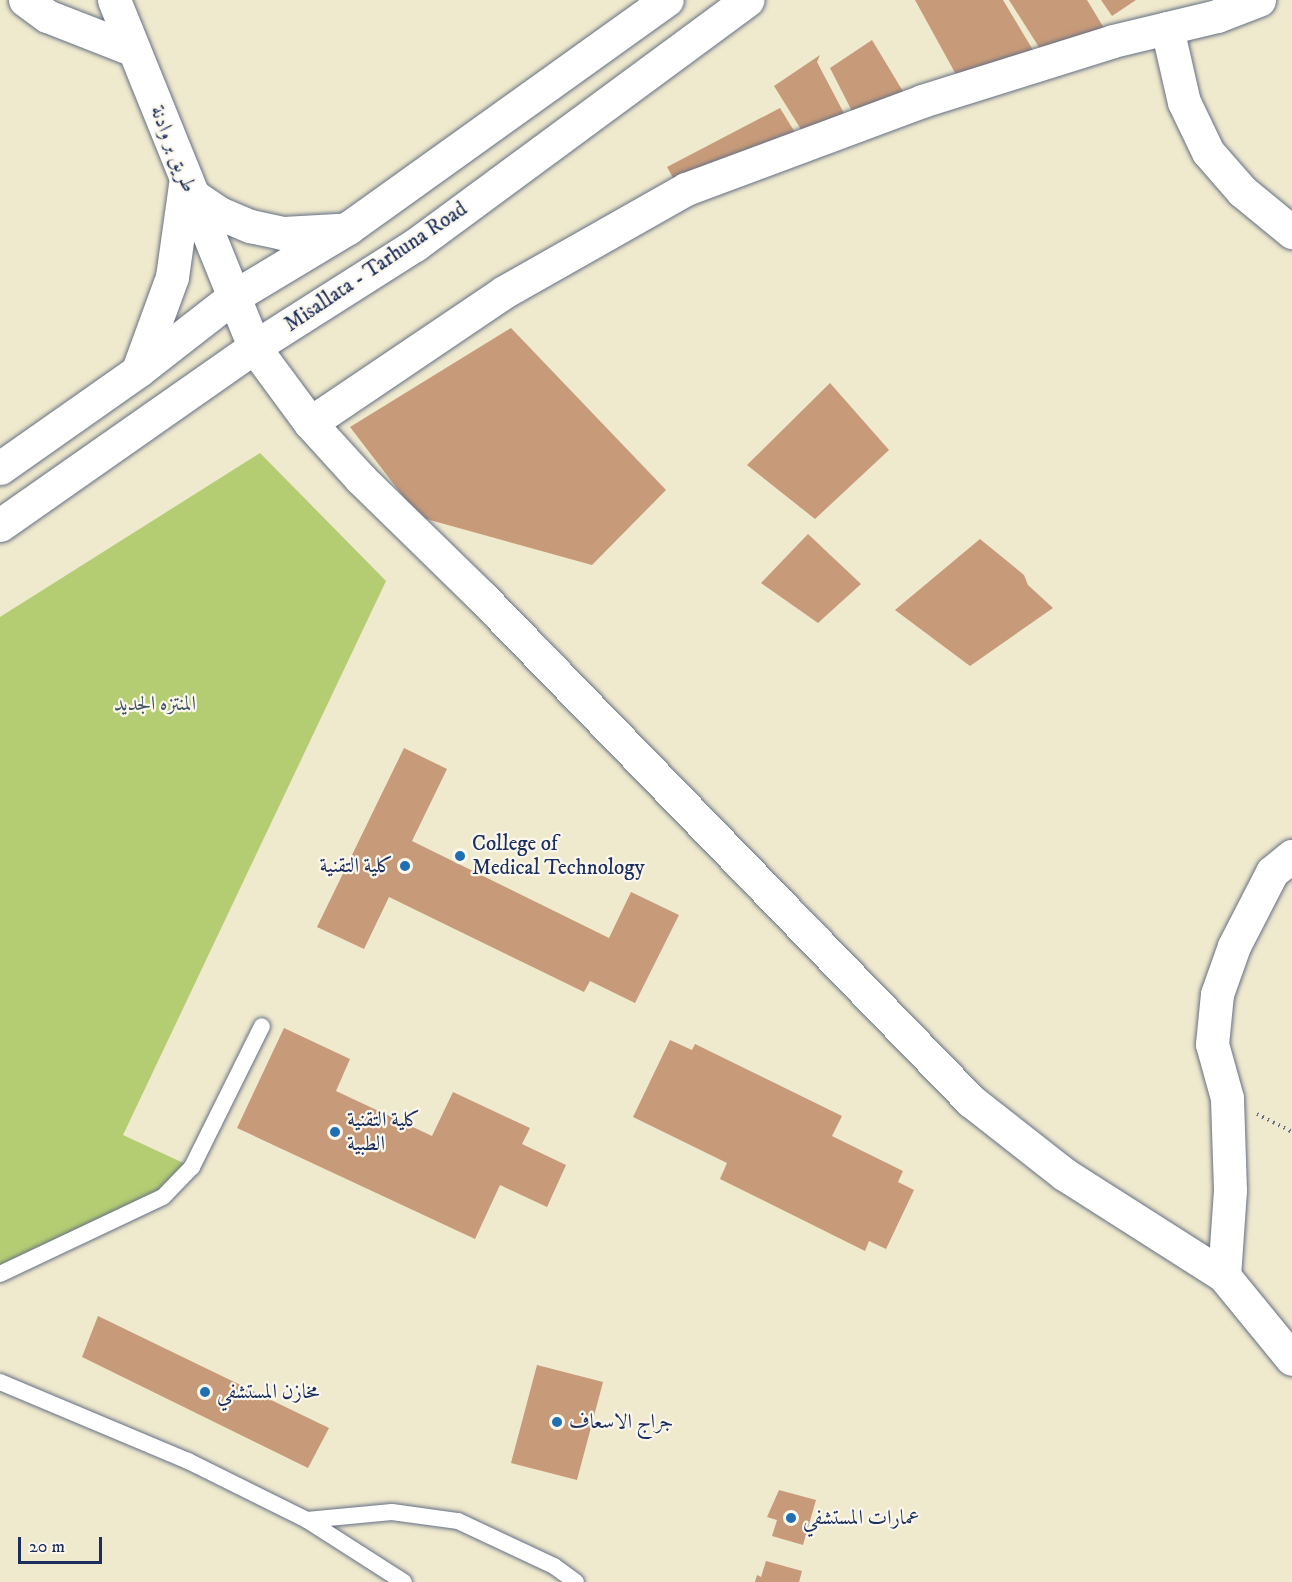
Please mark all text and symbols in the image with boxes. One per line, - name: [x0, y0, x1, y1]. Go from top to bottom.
- street label: طريق بر وادنة: [144, 102, 202, 196]
- street label: Misallata - Tarhuna Road: [280, 196, 472, 338]
- park label: المنتزه الجديد: [114, 691, 196, 717]
- place label: College of Medical Technology: [472, 831, 645, 881]
- marker: College of Medical Technology: [453, 849, 467, 863]
- place label: كلية التقنية: [320, 853, 393, 879]
- marker: كلية التقنية: [398, 859, 412, 873]
- place label: كلية التقنية الطبية: [347, 1107, 420, 1157]
- marker: كلية التقنية الطبية: [328, 1125, 342, 1139]
- place label: مخازن المستشفي: [217, 1379, 319, 1405]
- marker: مخازن المستشفي: [198, 1385, 212, 1399]
- place label: جراج الاسعاف: [569, 1409, 673, 1435]
- marker: جراج الاسعاف: [550, 1415, 564, 1429]
- place label: عمارات المستشفي: [803, 1505, 919, 1531]
- marker: عمارات المستشفي: [784, 1511, 798, 1525]
- scale bar: [21, 1525, 105, 1563]
- text: 20 m: [29, 1536, 65, 1558]

